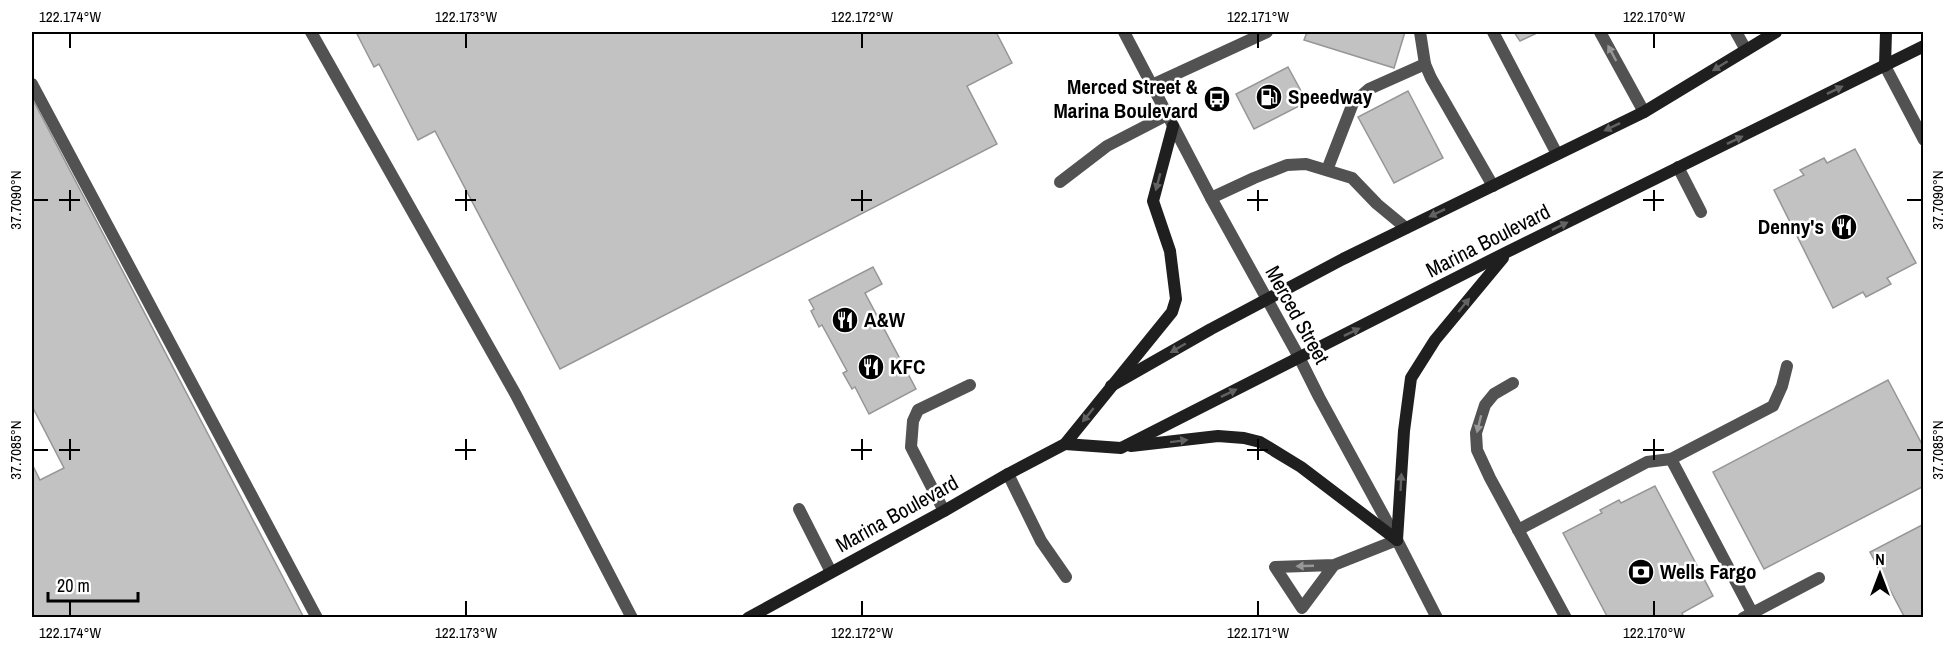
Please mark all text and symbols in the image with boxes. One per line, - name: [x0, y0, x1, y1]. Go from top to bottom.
- text: 122.174°W: [39, 6, 101, 27]
- text: 122.173°W: [435, 6, 497, 27]
- text: 122.172°W: [831, 6, 893, 27]
- text: 122.171°W: [1227, 6, 1289, 27]
- text: 122.170°W: [1623, 6, 1685, 27]
- one-way arrow: [1607, 45, 1617, 62]
- one-way arrow: [1712, 61, 1728, 72]
- place label: Merced Street & Marina Boulevard: [1053, 72, 1199, 125]
- fuel station icon: Speedway: [1254, 82, 1284, 112]
- place label: Speedway: [1288, 82, 1373, 111]
- bus stop icon: Merced Street & Marina Boulevard: [1202, 84, 1232, 114]
- one-way arrow: [1827, 86, 1844, 95]
- one-way arrow: [1603, 123, 1620, 132]
- one-way arrow: [1726, 135, 1743, 145]
- text: 37.7090°N: [5, 170, 26, 230]
- text: 37.7090°N: [1927, 170, 1948, 230]
- one-way arrow: [1152, 173, 1162, 191]
- street label: Marina Boulevard: [1421, 197, 1555, 284]
- one-way arrow: [1428, 209, 1445, 218]
- place label: Denny's: [1758, 212, 1824, 241]
- restaurant icon: Denny's: [1829, 212, 1859, 242]
- one-way arrow: [1551, 222, 1568, 231]
- street label: Merced Street: [1259, 260, 1336, 369]
- one-way arrow: [1457, 298, 1470, 313]
- restaurant icon: A&W: [830, 305, 860, 335]
- place label: A&W: [864, 305, 906, 334]
- one-way arrow: [1344, 327, 1361, 336]
- one-way arrow: [1169, 343, 1186, 353]
- restaurant icon: KFC: [856, 352, 886, 382]
- place label: KFC: [890, 352, 925, 381]
- one-way arrow: [1221, 389, 1238, 398]
- one-way arrow: [1082, 407, 1095, 422]
- one-way arrow: [1473, 415, 1483, 434]
- text: 37.7085°N: [5, 420, 26, 480]
- text: 37.7085°N: [1927, 420, 1948, 480]
- one-way arrow: [1170, 436, 1189, 445]
- street label: Marina Boulevard: [830, 468, 963, 559]
- one-way arrow: [1396, 472, 1405, 491]
- north arrow: [1850, 544, 1910, 604]
- text: N: [1875, 548, 1885, 570]
- bank icon: Wells Fargo: [1626, 557, 1656, 587]
- place label: Wells Fargo: [1660, 557, 1756, 586]
- one-way arrow: [1295, 561, 1314, 570]
- scale bar: [48, 565, 138, 603]
- text: 20 m: [57, 573, 90, 598]
- text: 122.174°W: [39, 622, 101, 643]
- text: 122.173°W: [435, 622, 497, 643]
- text: 122.172°W: [831, 622, 893, 643]
- text: 122.171°W: [1227, 622, 1289, 643]
- text: 122.170°W: [1623, 622, 1685, 643]

